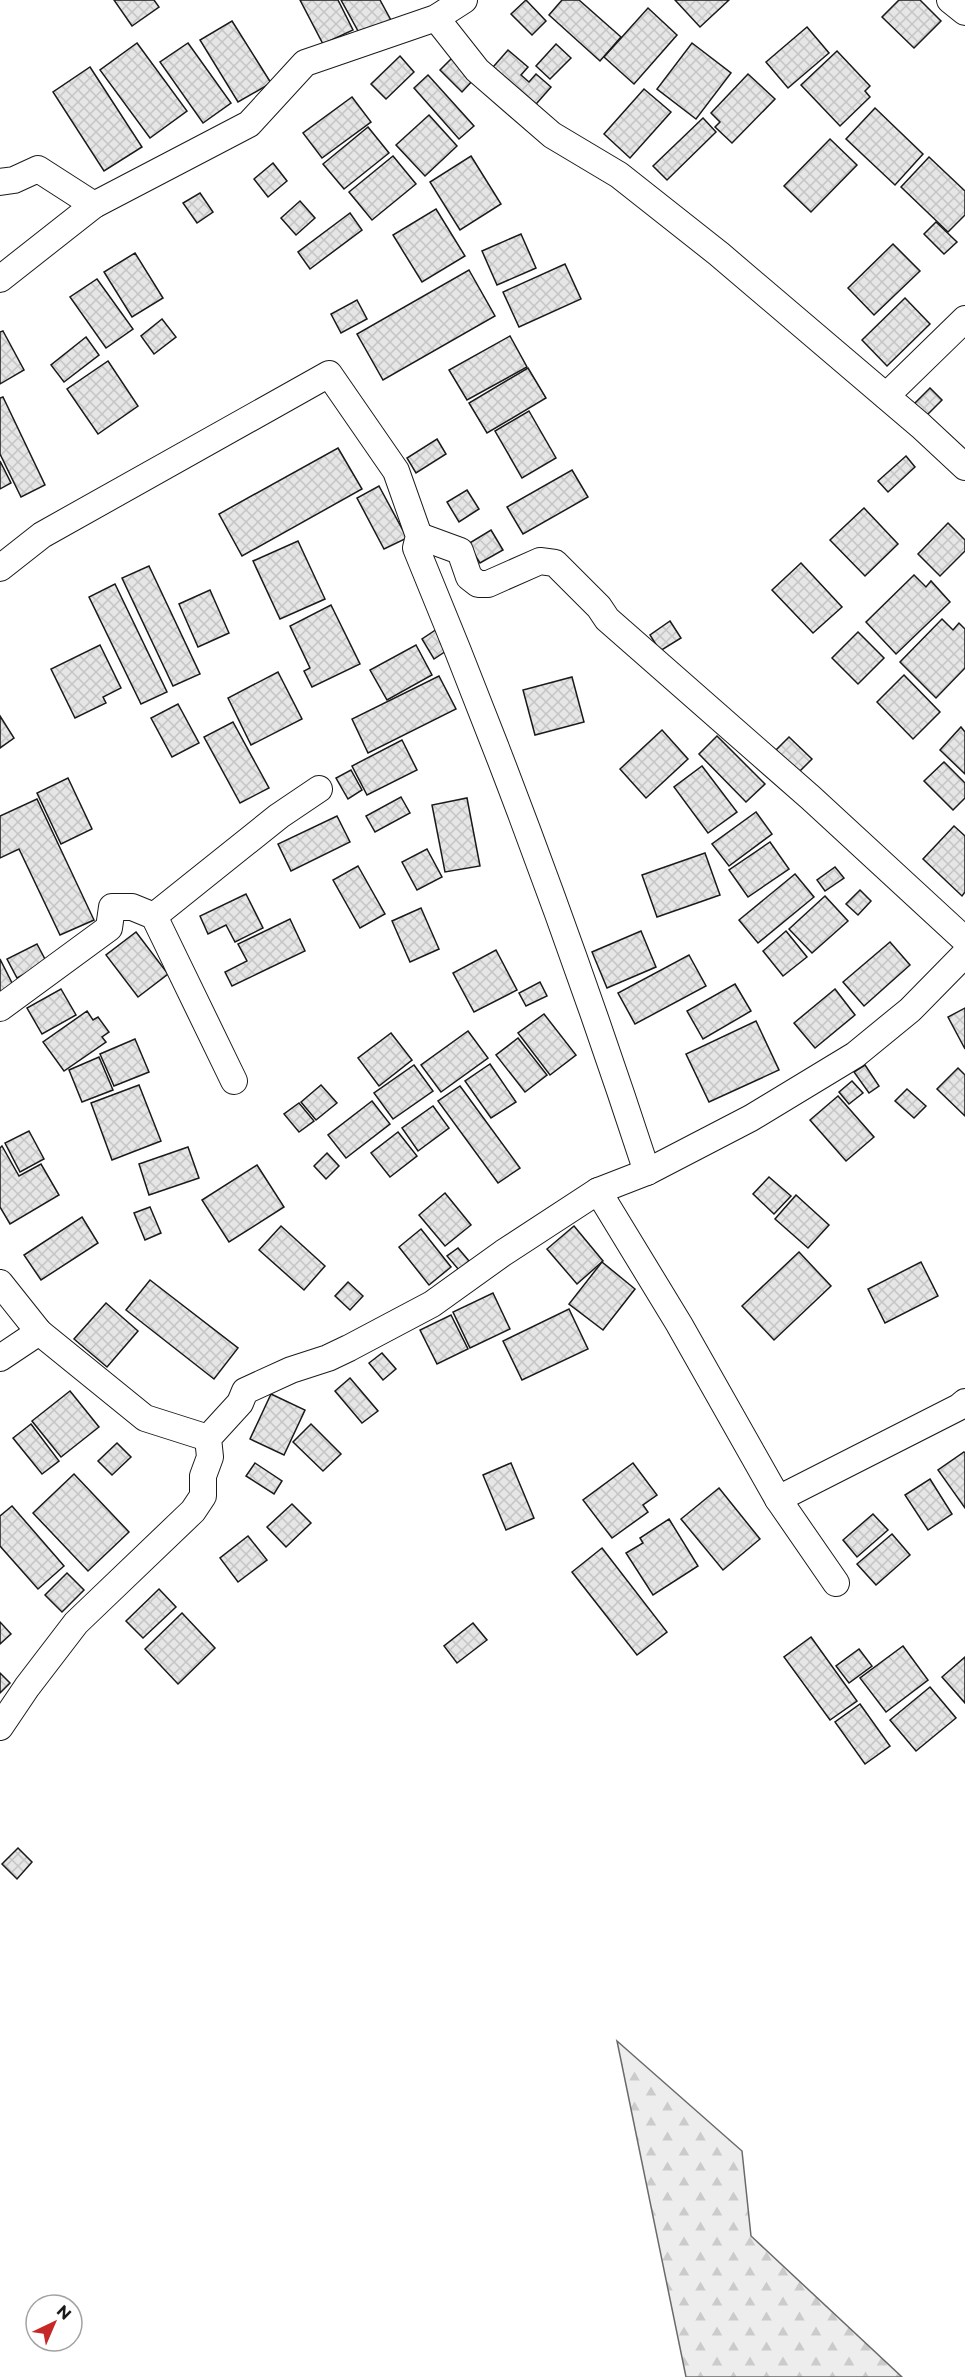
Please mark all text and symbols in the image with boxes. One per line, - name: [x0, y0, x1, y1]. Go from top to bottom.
- north arrow: [24, 2293, 84, 2353]
- text: N: [53, 2301, 75, 2324]

